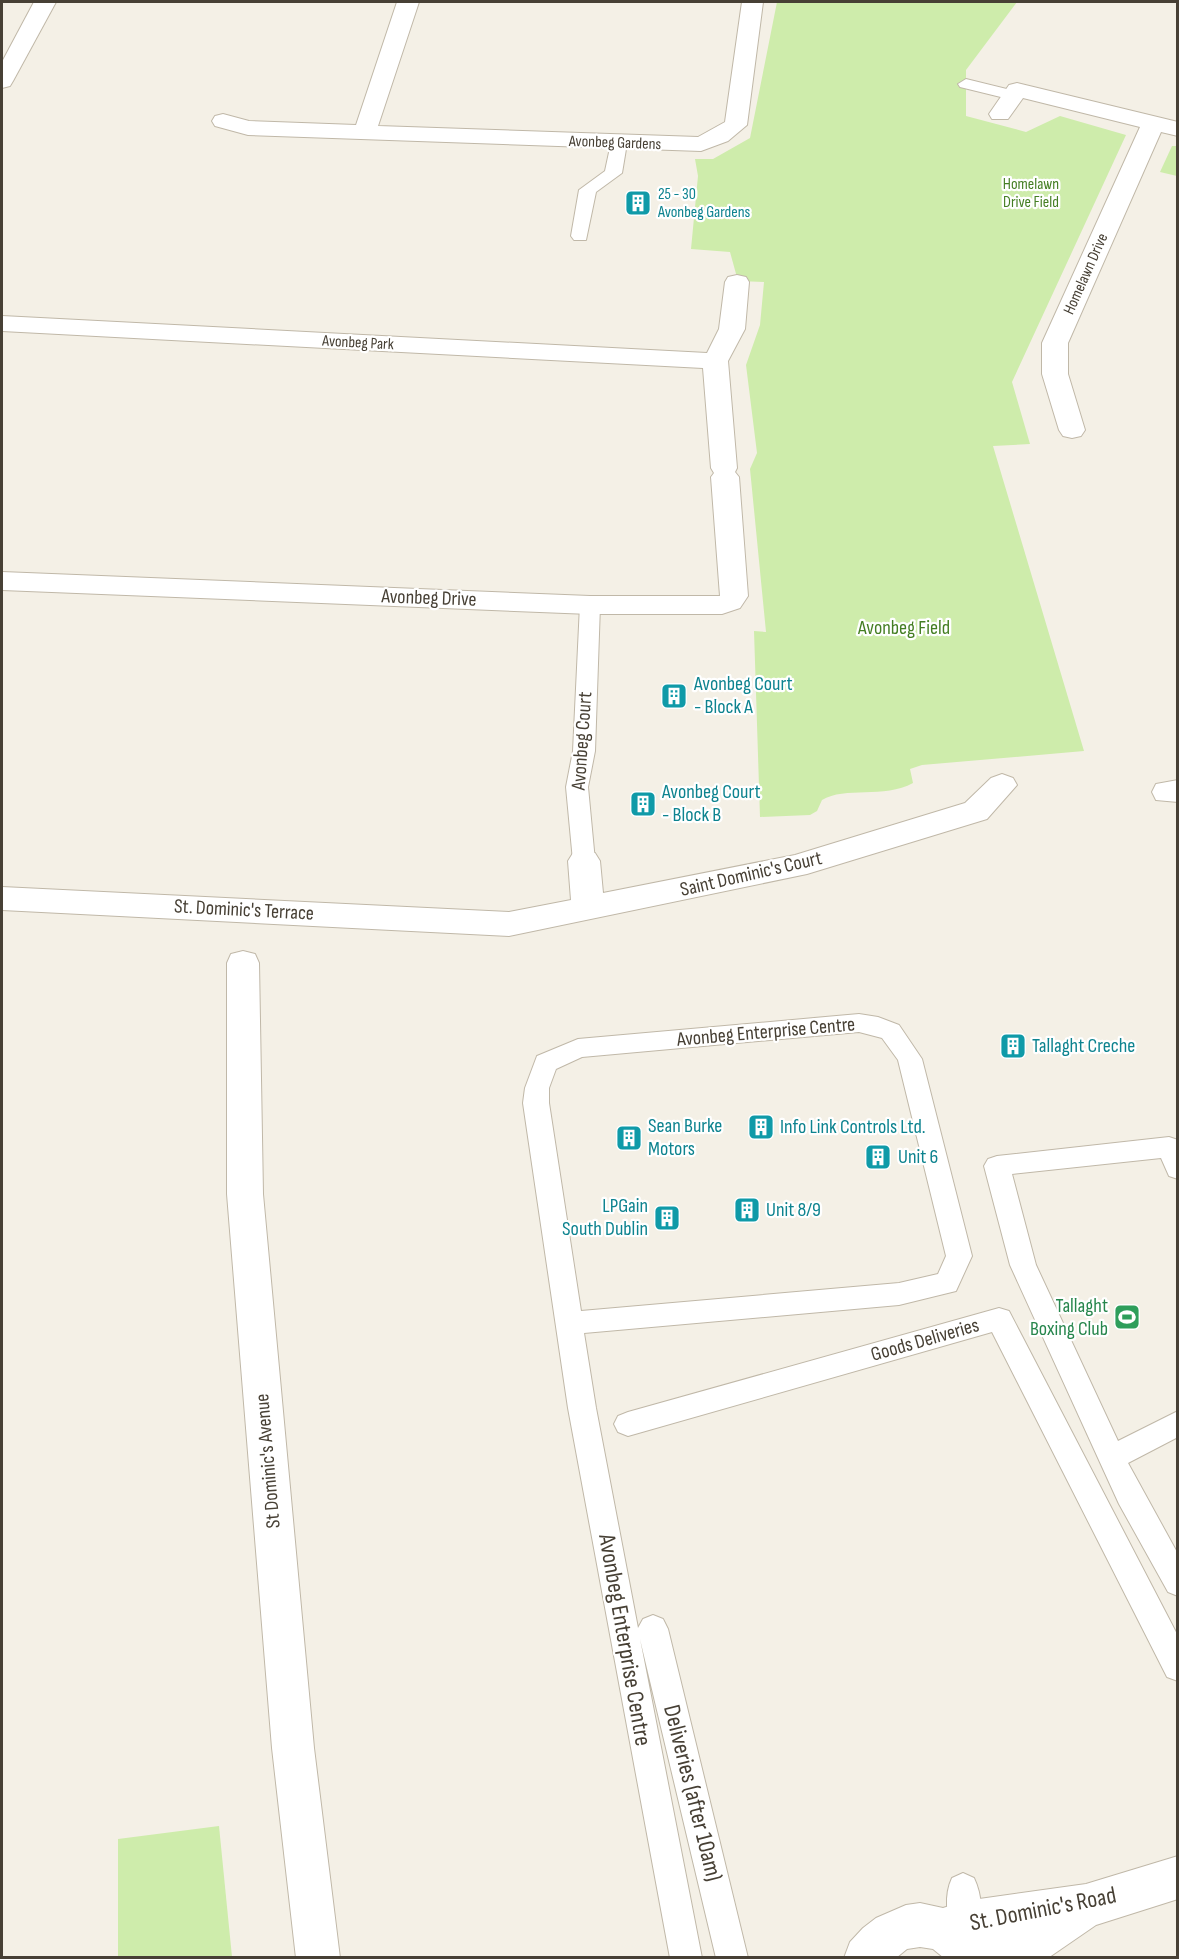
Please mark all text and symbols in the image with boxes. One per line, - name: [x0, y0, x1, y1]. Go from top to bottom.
- street label: Avonbeg Gardens: [568, 132, 662, 154]
- park label: Homelawn Drive Field: [1003, 175, 1059, 212]
- place label: 25 - 30 Avonbeg Gardens: [657, 185, 751, 222]
- building icon: 25 - 30 Avonbeg Gardens: [623, 188, 653, 218]
- street label: Homelawn Drive: [1060, 230, 1112, 318]
- street label: Avonbeg Park: [321, 332, 394, 354]
- street label: Avonbeg Drive: [380, 584, 477, 612]
- park label: Avonbeg Field: [857, 616, 950, 640]
- place label: Avonbeg Court - Block A: [693, 672, 793, 719]
- building icon: Avonbeg Court - Block A: [659, 681, 689, 711]
- street label: Avonbeg Court: [567, 691, 597, 792]
- place label: Avonbeg Court - Block B: [661, 780, 761, 827]
- building icon: Avonbeg Court - Block B: [628, 789, 658, 819]
- street label: Saint Dominic's Court: [678, 846, 824, 902]
- street label: St. Dominic's Terrace: [173, 894, 315, 926]
- street label: Avonbeg Enterprise Centre: [675, 1012, 856, 1052]
- building icon: Tallaght Creche: [998, 1031, 1028, 1061]
- place label: Tallaght Creche: [1032, 1034, 1135, 1058]
- building icon: Info Link Controls Ltd.: [746, 1112, 776, 1142]
- place label: Sean Burke Motors: [648, 1114, 722, 1161]
- place label: Info Link Controls Ltd.: [780, 1115, 926, 1139]
- building icon: Sean Burke Motors: [614, 1123, 644, 1153]
- building icon: Unit 6: [863, 1142, 893, 1172]
- place label: Unit 6: [898, 1145, 938, 1169]
- place label: LPGain South Dublin: [562, 1194, 648, 1241]
- building icon: Unit 8/9: [732, 1195, 762, 1225]
- place label: Unit 8/9: [766, 1198, 821, 1222]
- building icon: LPGain South Dublin: [652, 1203, 682, 1233]
- place label: Tallaght Boxing Club: [1030, 1294, 1108, 1341]
- sports icon: Tallaght Boxing Club: [1112, 1302, 1142, 1332]
- street label: Goods Deliveries: [868, 1313, 982, 1367]
- street label: St Dominic's Avenue: [250, 1393, 286, 1529]
- street label: Avonbeg Enterprise Centre: [592, 1531, 658, 1748]
- street label: Deliveries (after 10am): [657, 1702, 729, 1884]
- street label: St. Dominic's Road: [967, 1881, 1119, 1937]

